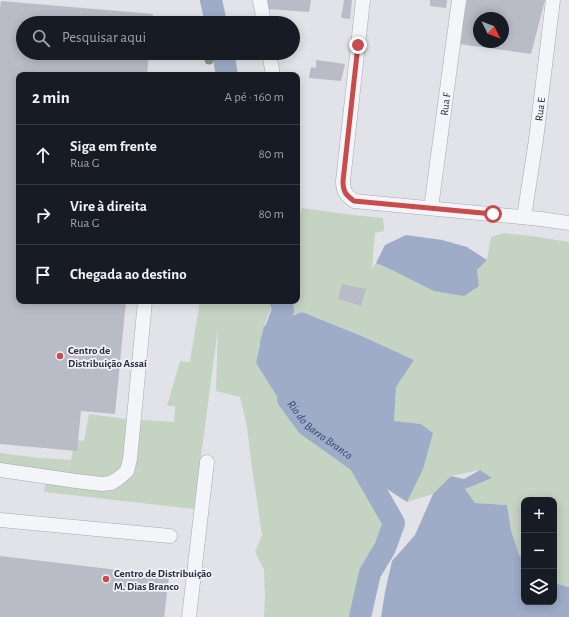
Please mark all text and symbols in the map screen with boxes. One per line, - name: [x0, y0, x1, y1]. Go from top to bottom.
- north arrow: [473, 12, 509, 48]
- search box: [16, 16, 300, 60]
- icon: search: [30, 27, 52, 49]
- text: Pesquisar aqui: [62, 30, 146, 45]
- route end: [349, 36, 367, 54]
- text: 2 min: [32, 89, 70, 106]
- text: A pé · 160 m: [224, 91, 284, 104]
- street label: Rua F: [438, 91, 452, 116]
- street label: Rua E: [533, 96, 547, 122]
- text: Siga em frente: [70, 139, 157, 154]
- icon: ahead: [32, 144, 54, 166]
- text: 80 m: [258, 148, 284, 161]
- text: Rua G: [70, 157, 100, 170]
- text: Vire à direita: [70, 199, 147, 214]
- icon: right: [32, 204, 54, 226]
- route start: [484, 205, 502, 223]
- text: 80 m: [258, 208, 284, 221]
- text: Rua G: [70, 217, 100, 230]
- icon: arrive: [32, 264, 54, 286]
- text: Chegada ao destino: [70, 267, 187, 282]
- place label: Centro de Distribuição Assaí: [68, 345, 148, 369]
- marker: Centro de Distribuição Assaí: [55, 351, 65, 361]
- water label: Rio do Barro Branco: [285, 398, 355, 461]
- map controls: [521, 497, 557, 605]
- button: +: [521, 497, 557, 533]
- button: −: [521, 533, 557, 569]
- place label: Centro de Distribuição M. Dias Branco: [114, 568, 212, 592]
- button: layers: [521, 569, 557, 605]
- marker: Centro de Distribuição M. Dias Branco: [101, 574, 111, 584]

